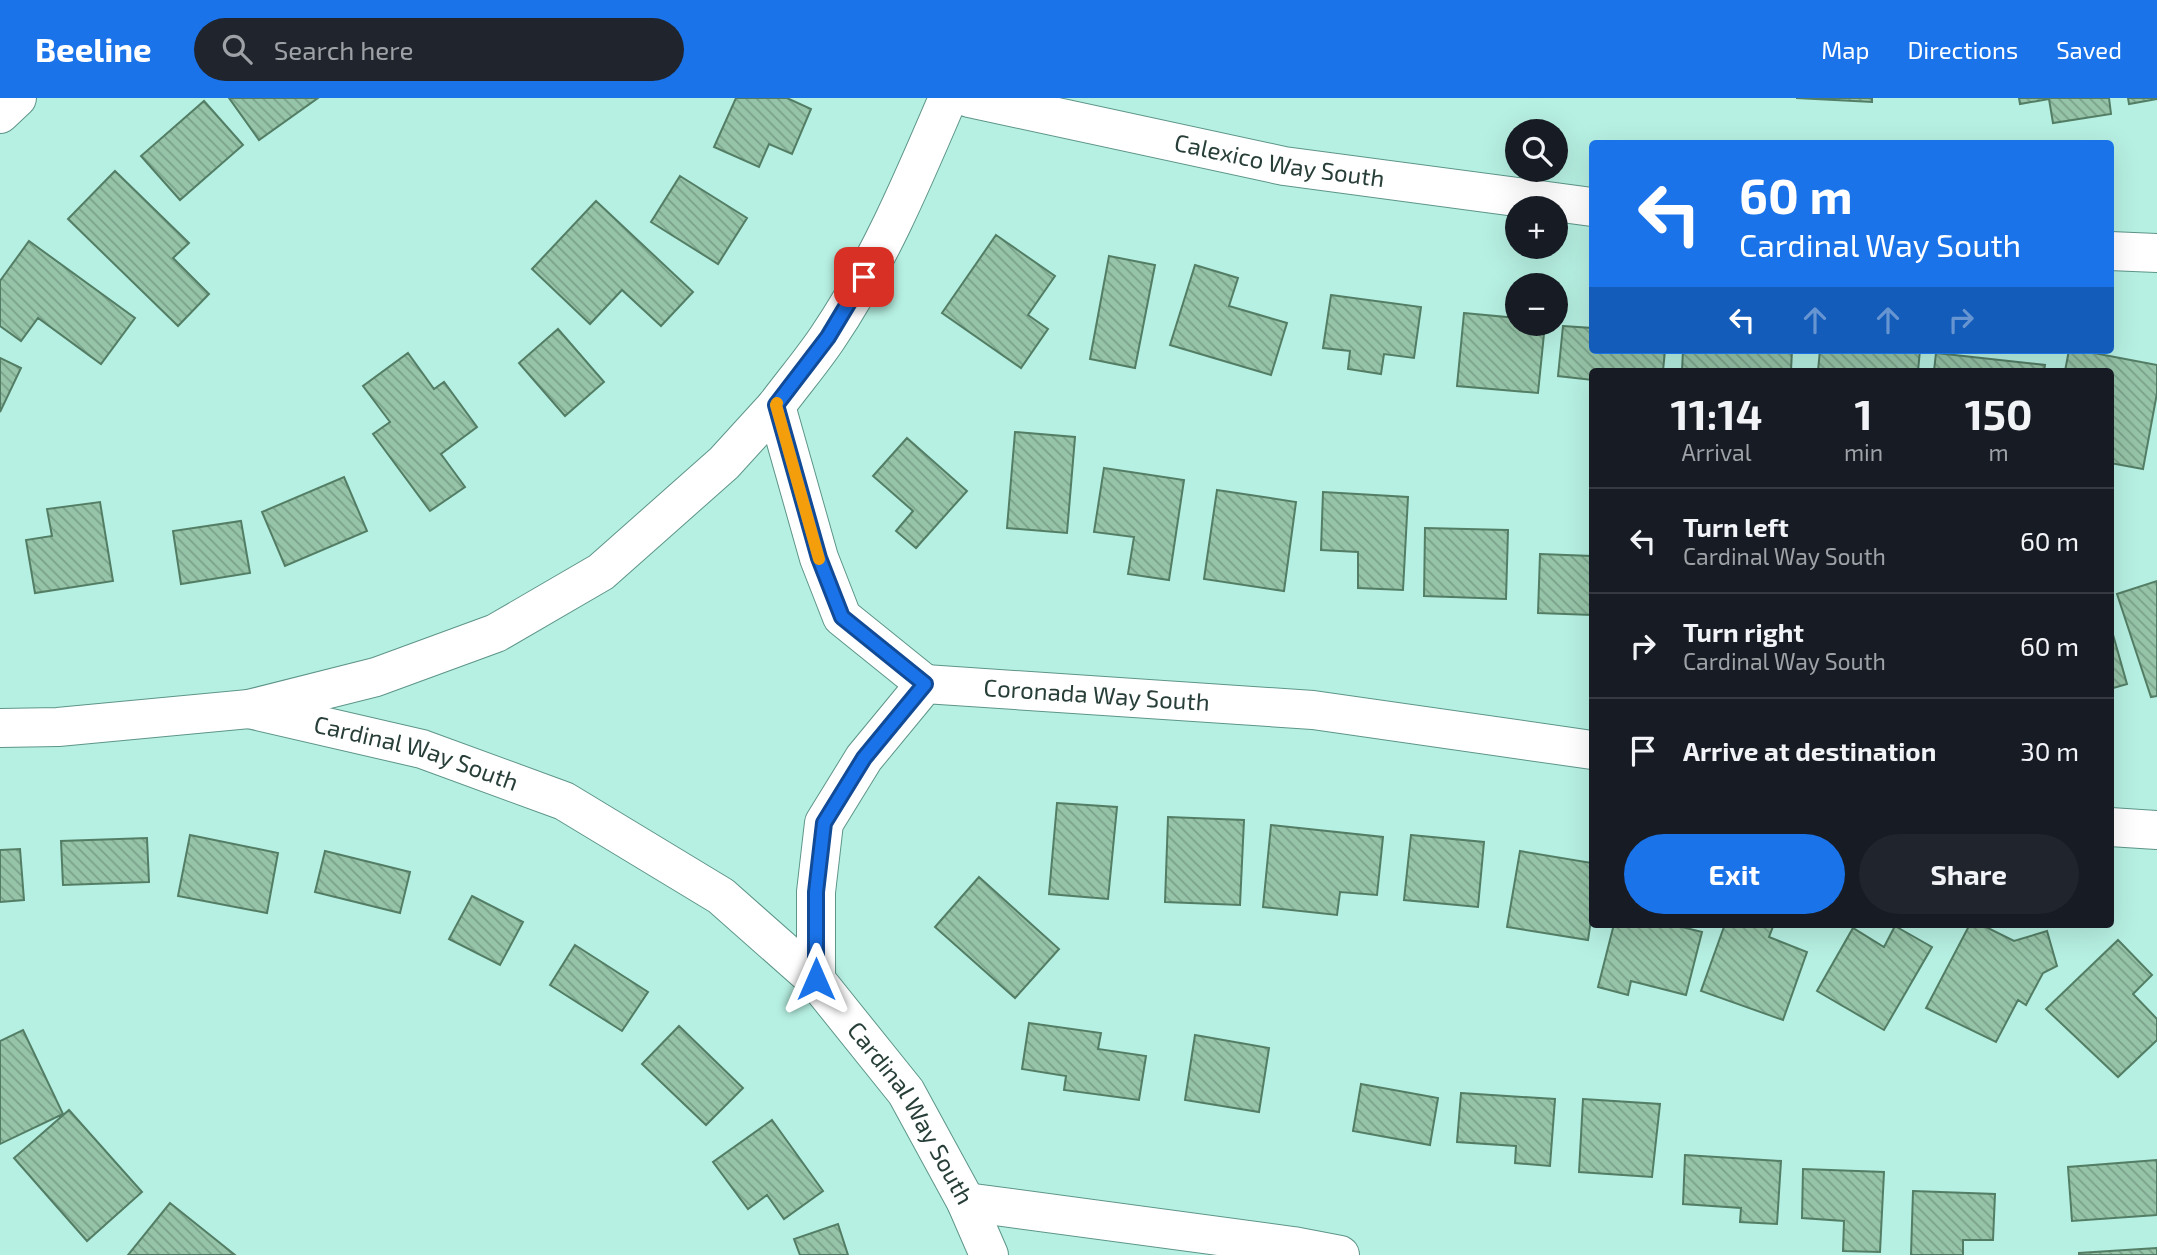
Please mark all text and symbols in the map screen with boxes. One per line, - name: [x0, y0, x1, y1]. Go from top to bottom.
- search box: [194, 18, 684, 81]
- text: Beeline: [35, 29, 152, 69]
- icon: search: [218, 30, 256, 68]
- text: Search here: [274, 34, 413, 65]
- text: Map: [1821, 35, 1869, 64]
- text: Directions: [1907, 35, 2018, 64]
- text: Saved: [2056, 35, 2122, 64]
- map controls: [1505, 119, 1568, 336]
- button: search: [1505, 119, 1568, 182]
- street label: Calexico Way South: [1172, 127, 1386, 192]
- text: 60 m: [1739, 165, 1853, 224]
- icon: left: [1624, 168, 1715, 259]
- button: +: [1505, 196, 1568, 259]
- text: Cardinal Way South: [1739, 225, 2021, 263]
- pin: [834, 247, 894, 307]
- icon: arrive: [845, 258, 883, 296]
- button: −: [1505, 273, 1568, 336]
- icon: left: [1723, 301, 1761, 339]
- icon: ahead: [1796, 301, 1834, 339]
- icon: ahead: [1869, 301, 1907, 339]
- icon: right: [1942, 301, 1980, 339]
- text: 11:14: [1670, 388, 1762, 438]
- text: 1: [1854, 388, 1873, 438]
- text: 150: [1965, 388, 2033, 438]
- text: Arrival: [1681, 438, 1751, 466]
- text: min: [1844, 438, 1883, 466]
- text: m: [1989, 438, 2009, 466]
- text: Turn left: [1683, 511, 1789, 542]
- icon: left: [1624, 522, 1662, 560]
- text: 60 m: [2020, 525, 2079, 556]
- text: Cardinal Way South: [1683, 542, 1886, 570]
- text: Turn right: [1683, 616, 1804, 647]
- icon: right: [1624, 627, 1662, 665]
- text: 60 m: [2020, 630, 2079, 661]
- text: Cardinal Way South: [1683, 647, 1886, 675]
- street label: Coronada Way South: [983, 672, 1211, 716]
- street label: Cardinal Way South: [311, 709, 523, 796]
- icon: arrive: [1624, 732, 1662, 770]
- text: Arrive at destination: [1683, 735, 1936, 766]
- text: 30 m: [2020, 735, 2079, 766]
- button: Exit: [1624, 834, 1845, 914]
- button: Share: [1859, 834, 2079, 914]
- position arrow: [779, 942, 853, 1016]
- street label: Cardinal Way South: [842, 1015, 980, 1209]

